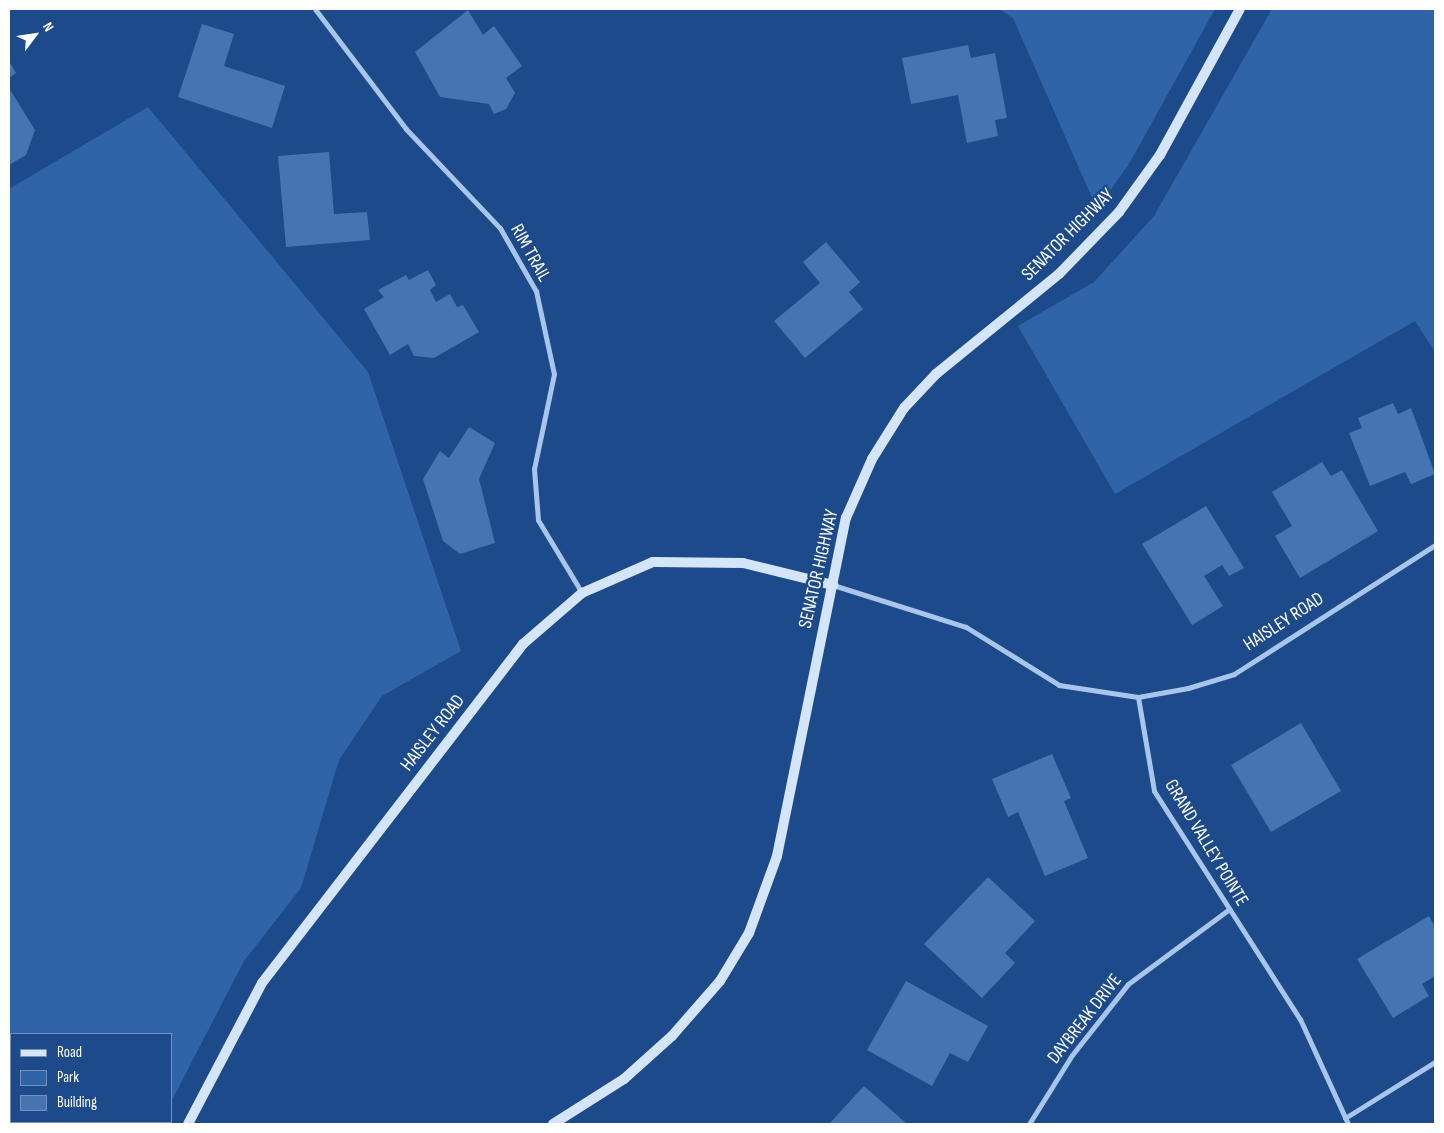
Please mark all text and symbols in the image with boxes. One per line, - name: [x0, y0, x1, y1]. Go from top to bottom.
- north arrow: [10, 10, 60, 60]
- text: N: [39, 19, 57, 35]
- street label: SENATOR HIGHWAY: [1017, 184, 1119, 286]
- street label: RIM TRAIL: [505, 220, 555, 286]
- street label: SENATOR HIGHWAY: [794, 507, 844, 631]
- street label: HAISLEY ROAD: [1240, 588, 1328, 656]
- street label: HAISLEY ROAD: [396, 690, 470, 776]
- street label: GRAND VALLEY POINTE: [1159, 776, 1253, 910]
- street label: DAYBREAK DRIVE: [1043, 970, 1127, 1068]
- legend: [10, 1033, 172, 1123]
- text: Road: [57, 1043, 82, 1062]
- text: Park: [57, 1068, 79, 1087]
- text: Building: [57, 1093, 97, 1112]

